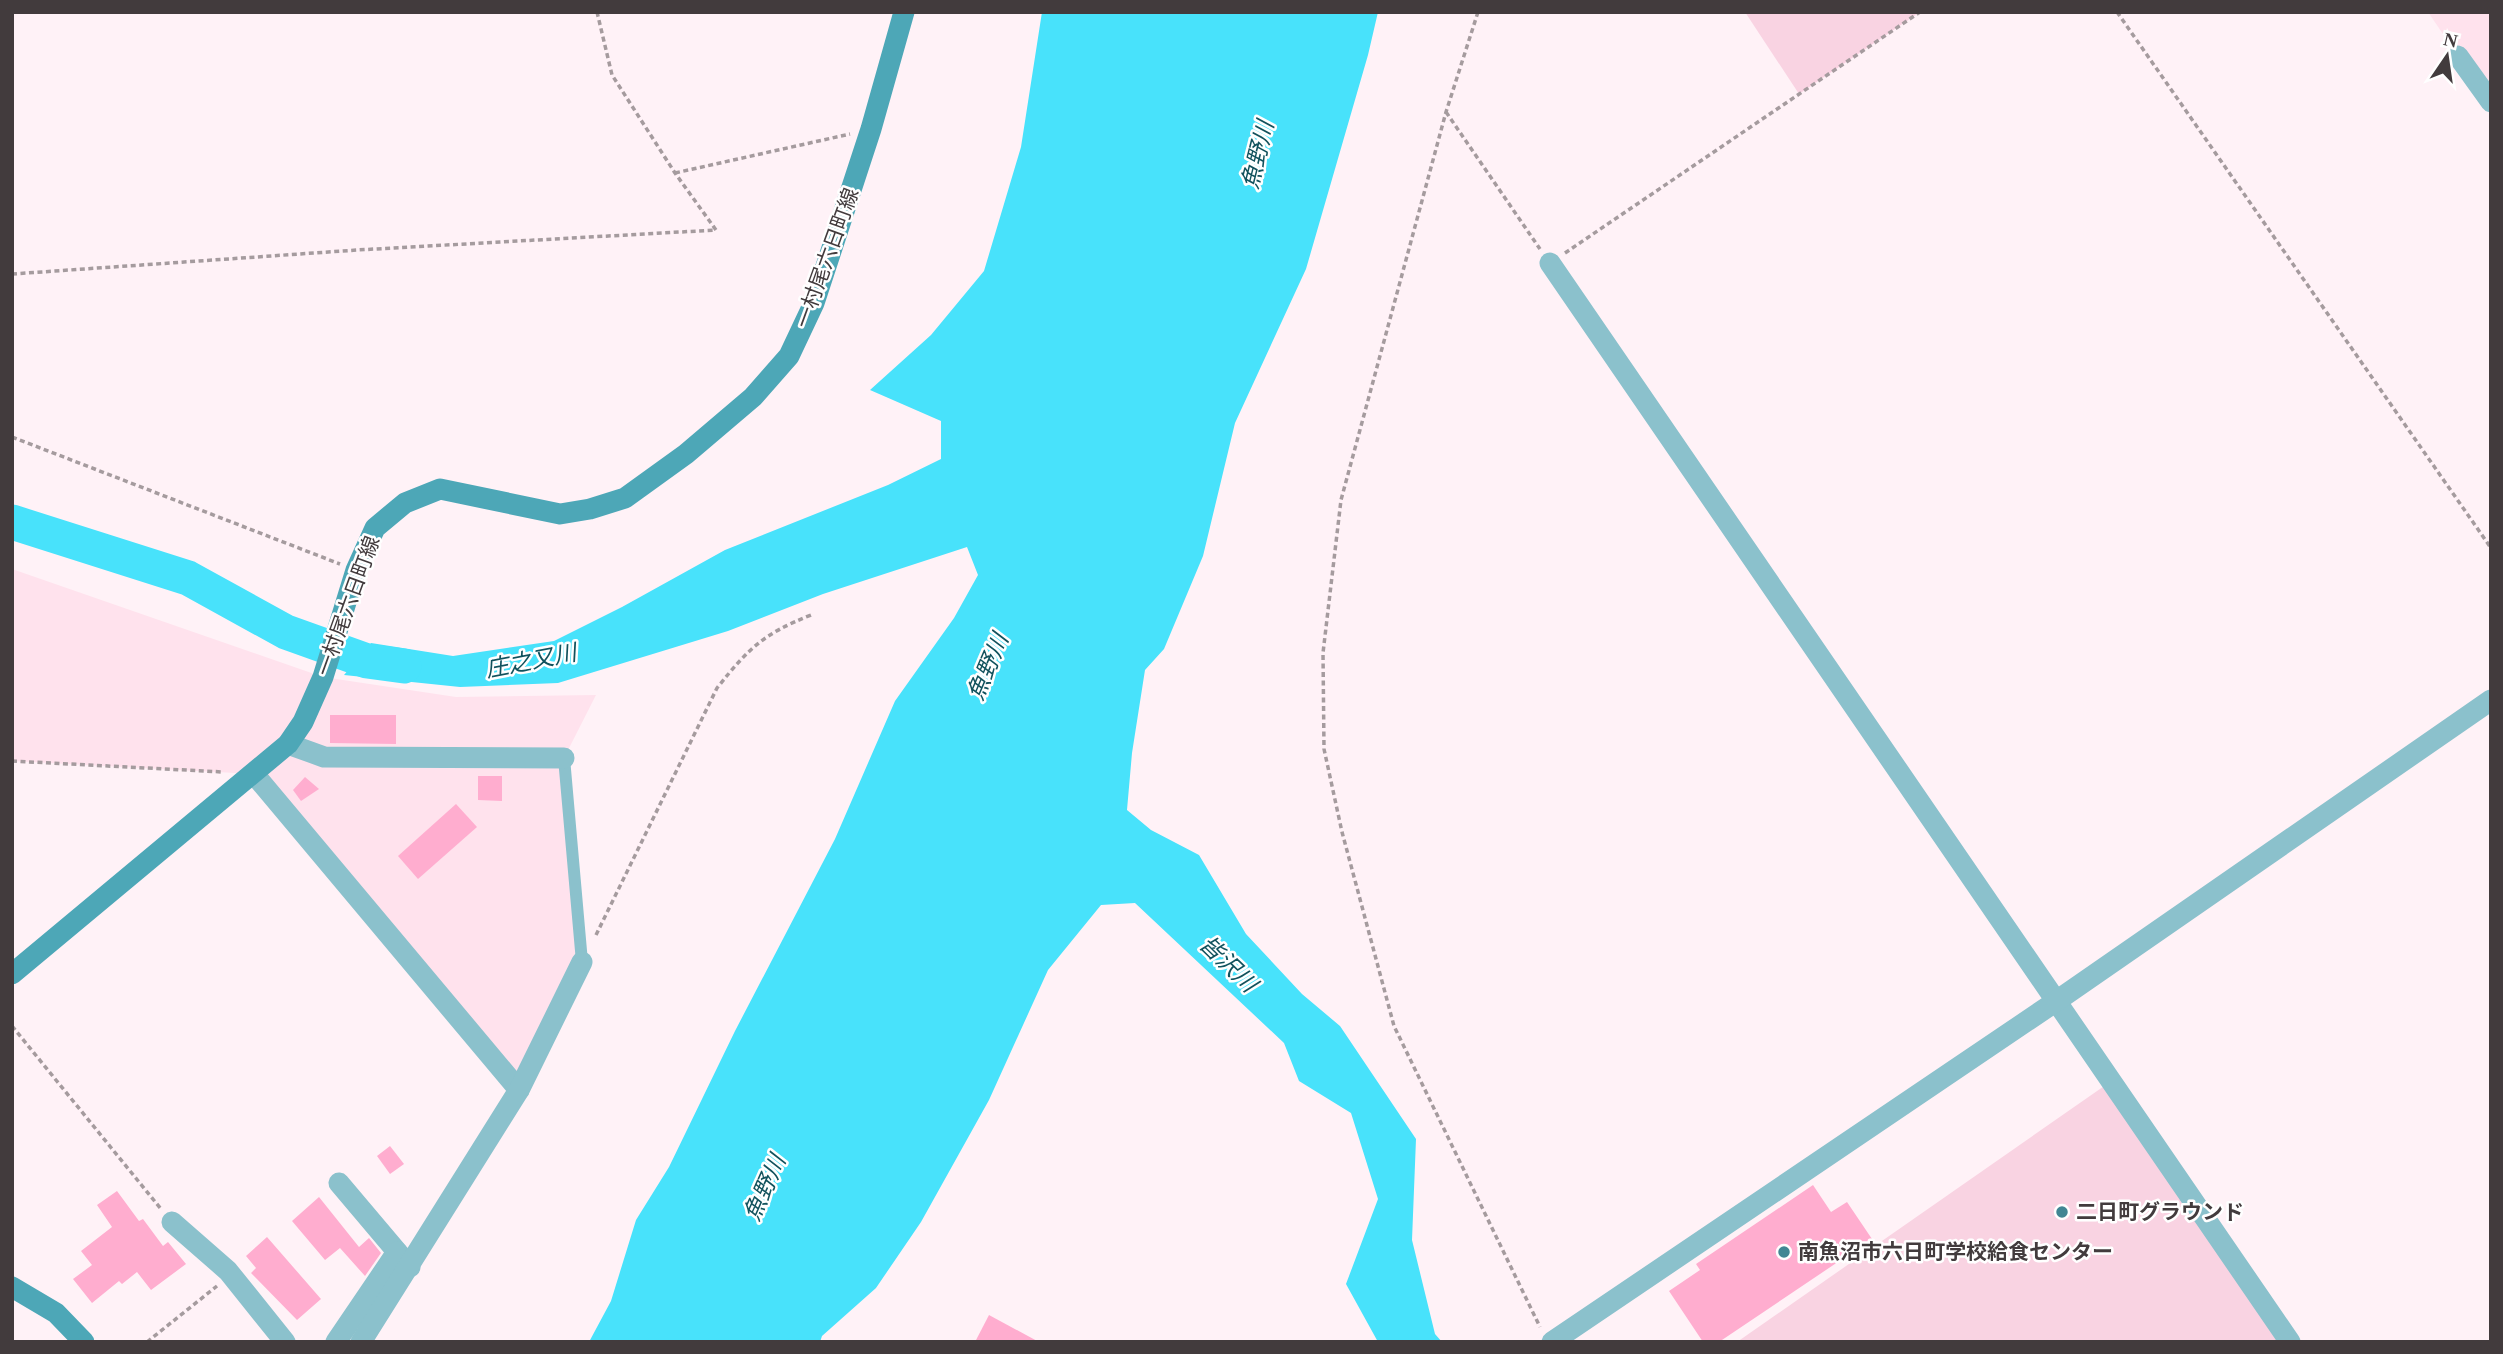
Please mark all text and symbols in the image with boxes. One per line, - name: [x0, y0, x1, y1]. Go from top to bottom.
- north arrow: [2412, 21, 2482, 91]
- text: N: [2442, 28, 2460, 52]
- water label: 魚野川: [1238, 116, 1279, 191]
- street label: 一村尾六日町線: [791, 185, 863, 331]
- street label: 一村尾六日町線: [312, 533, 384, 679]
- water label: 魚野川: [963, 628, 1014, 704]
- water label: 庄之又川: [483, 639, 581, 682]
- water label: 皆沢川: [1194, 931, 1264, 999]
- water label: 魚野川: [740, 1149, 792, 1225]
- place label: 二日町グラウンド: [2076, 1200, 2244, 1224]
- marker: 二日町グラウンド: [2054, 1204, 2070, 1220]
- place label: 南魚沼市六日町学校給食センター: [1798, 1240, 2113, 1264]
- marker: 南魚沼市六日町学校給食センター: [1776, 1244, 1792, 1260]

